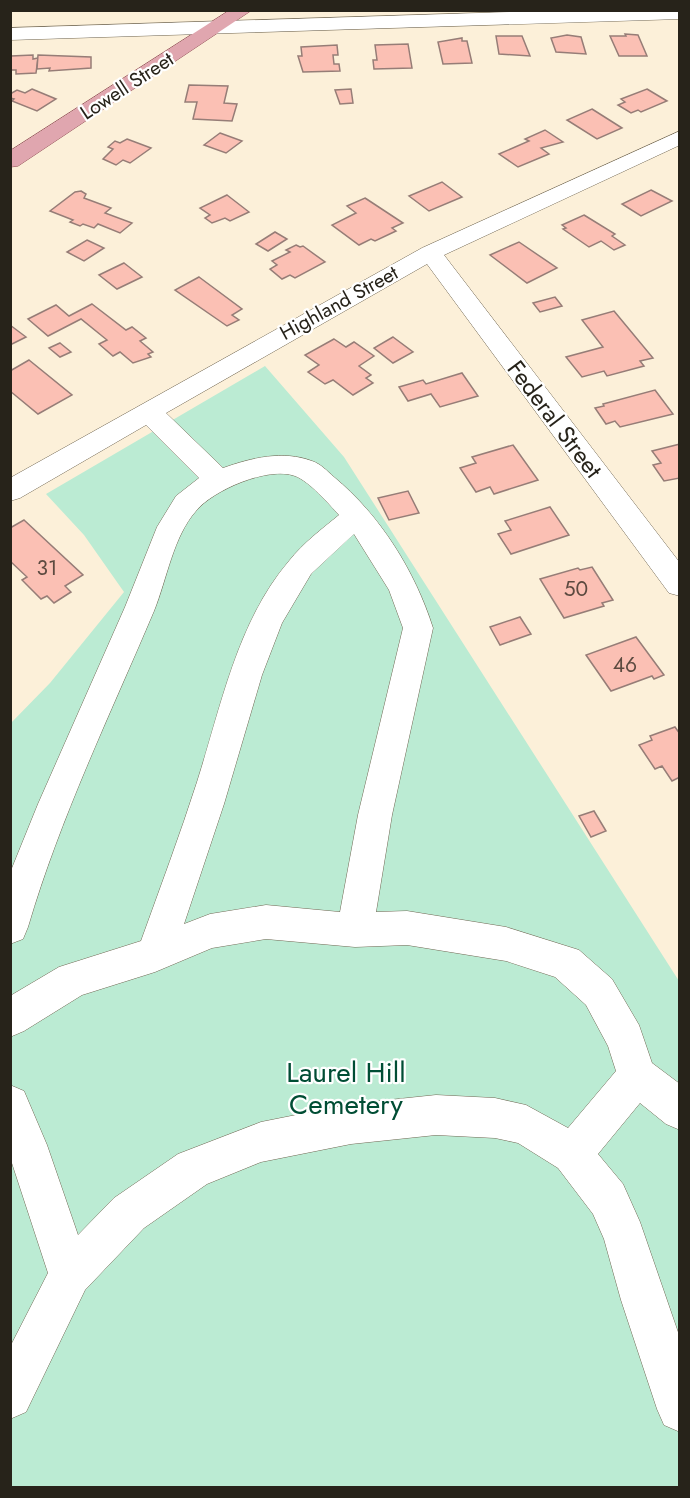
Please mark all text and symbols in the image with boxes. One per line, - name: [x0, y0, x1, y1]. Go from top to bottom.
- street label: Lowell Street: [75, 45, 180, 127]
- street label: Highland Street: [275, 258, 404, 347]
- street label: Federal Street: [499, 353, 611, 485]
- house number: 31: [37, 553, 57, 583]
- house number: 50: [564, 574, 588, 604]
- house number: 46: [613, 650, 637, 680]
- park label: Laurel Hill Cemetery: [286, 1052, 406, 1125]

